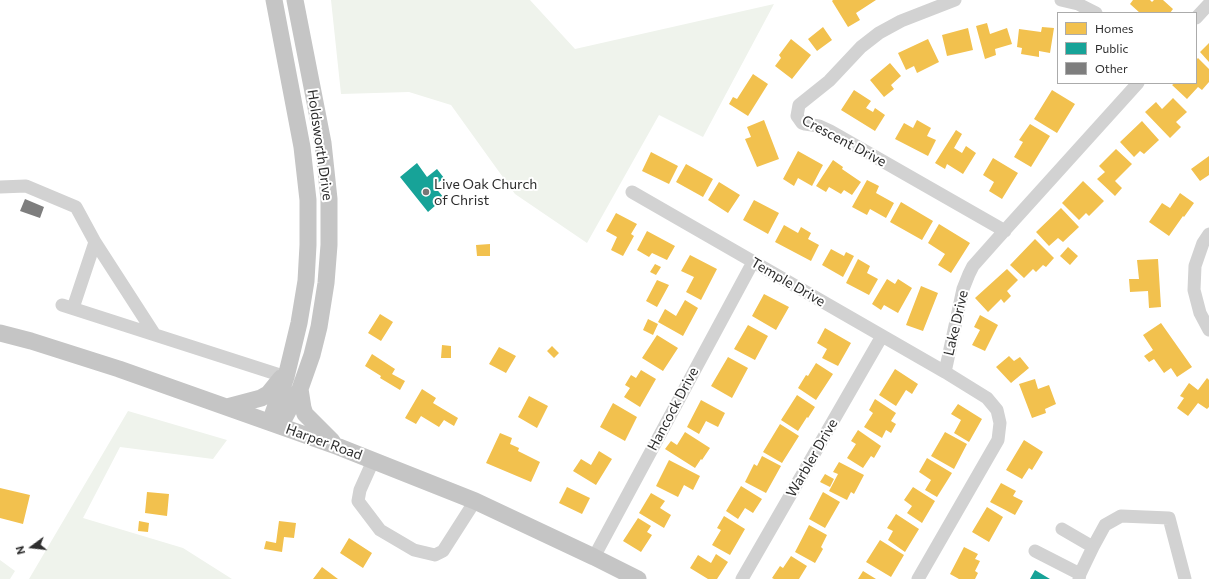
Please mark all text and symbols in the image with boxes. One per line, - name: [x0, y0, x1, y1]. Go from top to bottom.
- legend: [1057, 12, 1197, 84]
- text: Homes: [1095, 21, 1133, 35]
- text: Public: [1095, 41, 1128, 55]
- text: Other: [1095, 61, 1128, 75]
- street label: Holdsworth Drive: [304, 88, 336, 202]
- street label: Crescent Drive: [799, 112, 889, 170]
- place label: Live Oak Church of Christ: [434, 176, 537, 208]
- marker: Live Oak Church of Christ: [421, 187, 431, 197]
- street label: Temple Drive: [748, 254, 828, 310]
- street label: Lake Drive: [940, 289, 972, 357]
- street label: Hancock Drive: [644, 364, 702, 454]
- street label: Warbler Drive: [783, 416, 841, 500]
- street label: Harper Road: [284, 420, 364, 464]
- north arrow: [12, 527, 52, 567]
- text: N: [13, 545, 27, 556]

